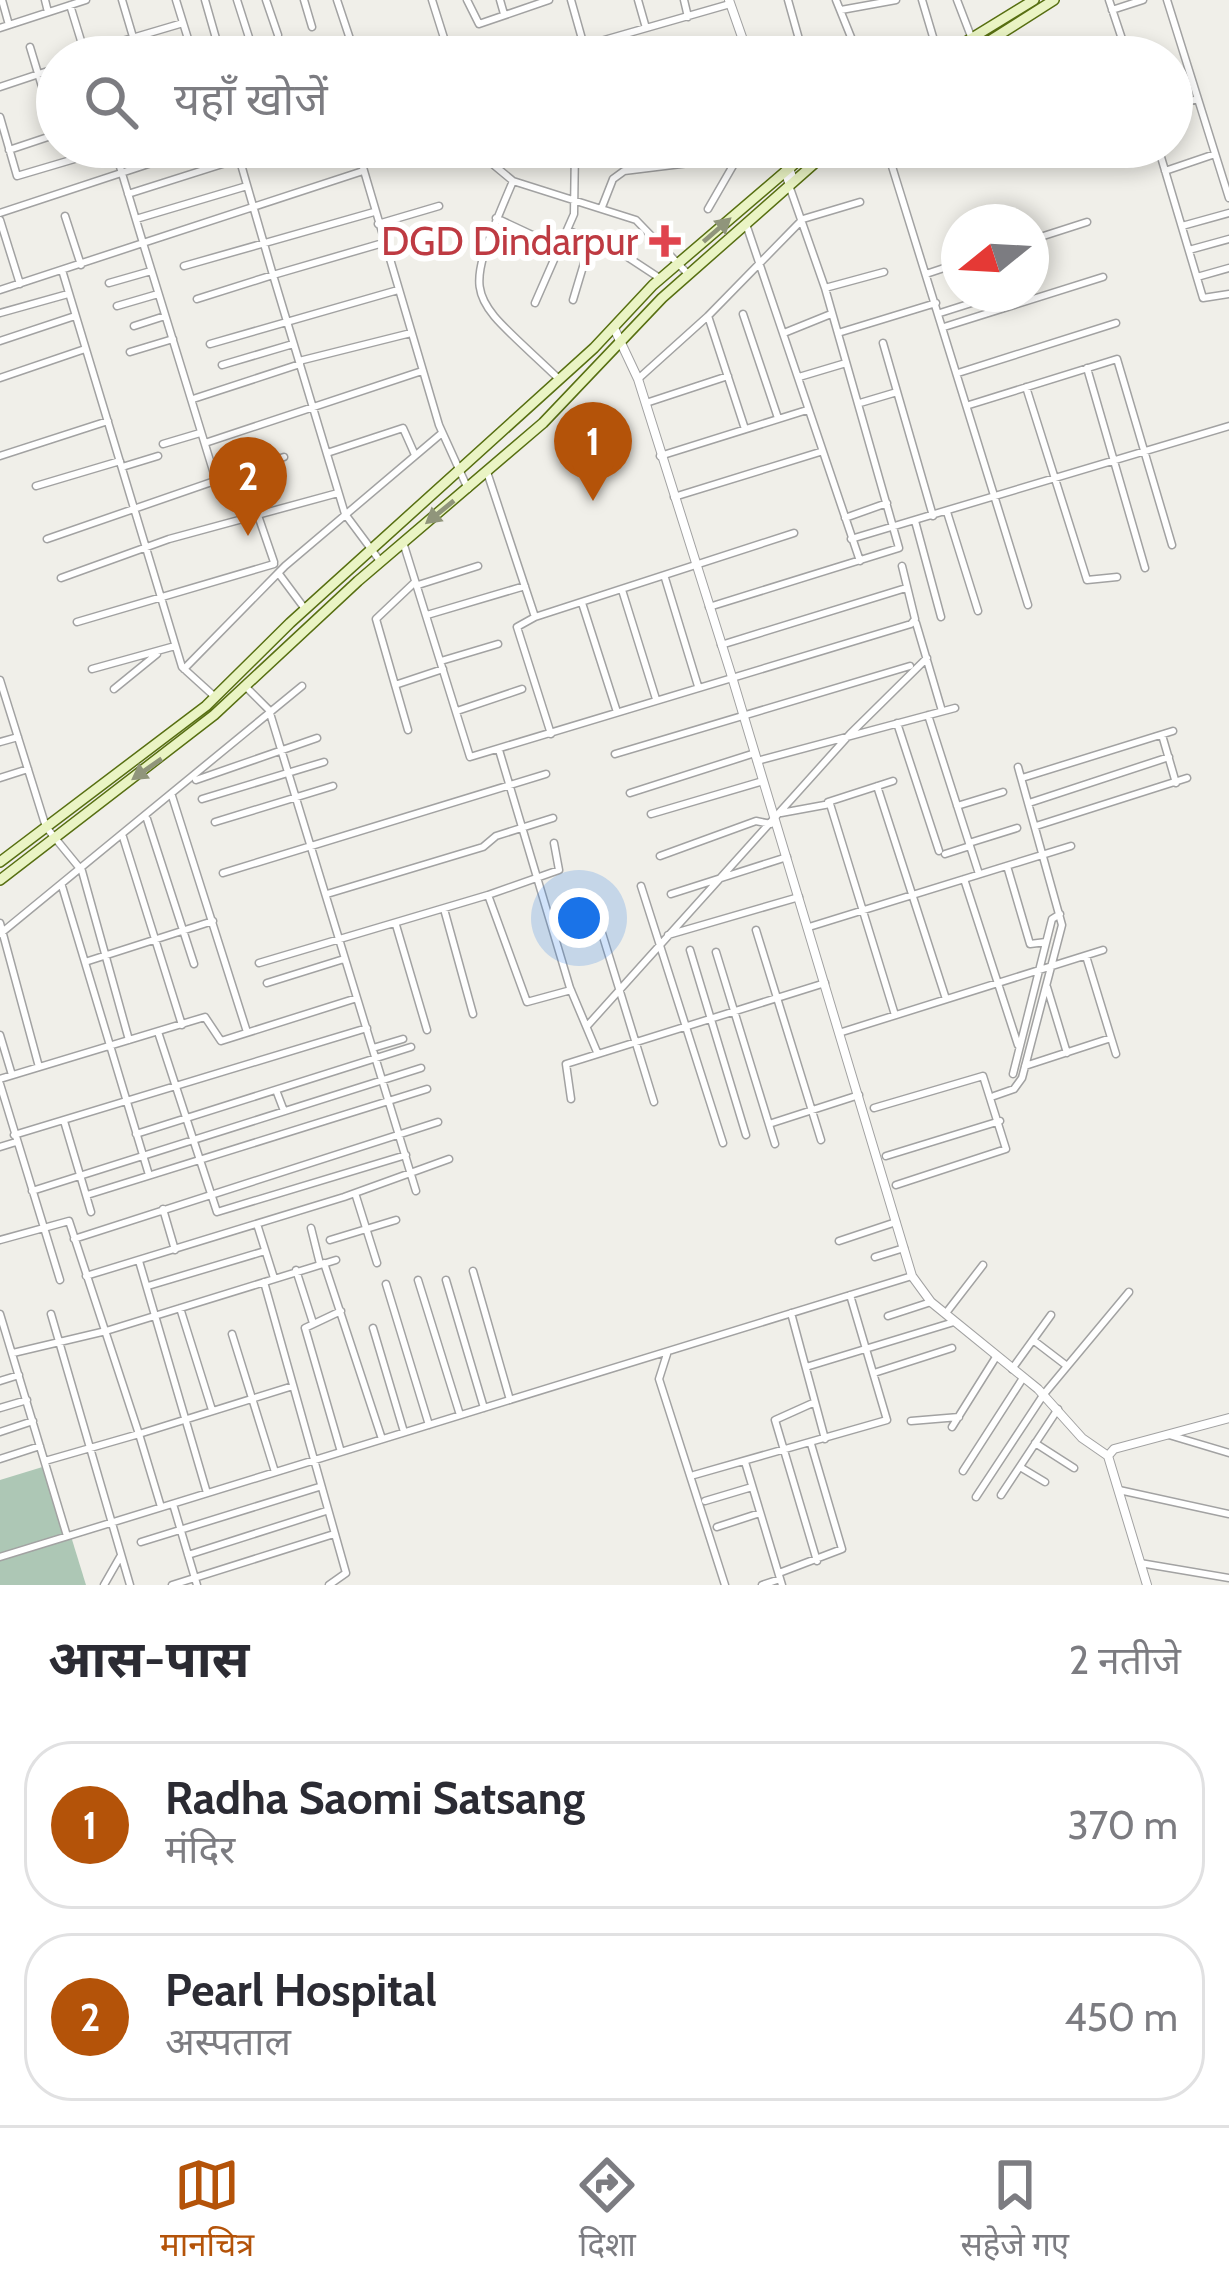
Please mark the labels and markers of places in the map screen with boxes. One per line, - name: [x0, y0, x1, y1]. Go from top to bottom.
- place label: DGD Dindarpur: [381, 217, 639, 265]
- marker: DGD Dindarpur: [649, 225, 681, 257]
- pin: 1: [554, 402, 632, 501]
- pin: 2: [209, 437, 287, 536]

